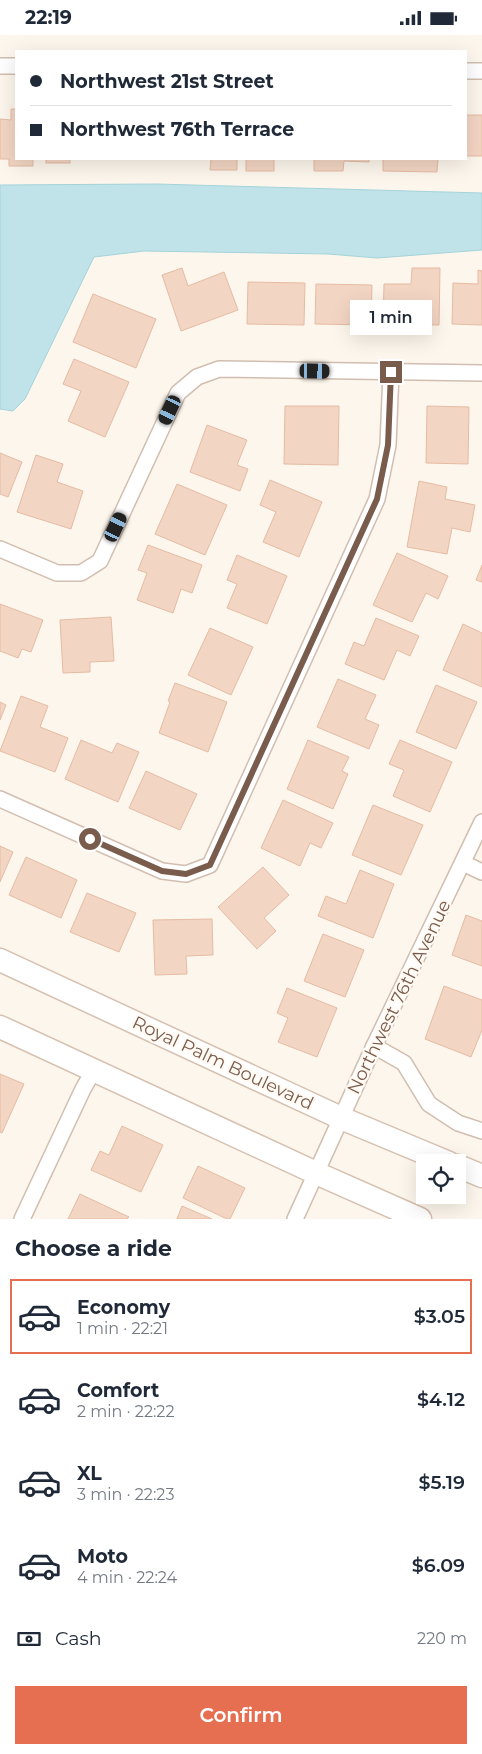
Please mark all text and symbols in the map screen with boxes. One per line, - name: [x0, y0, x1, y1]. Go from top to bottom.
- text: 22:19: [25, 6, 72, 29]
- text: Northwest 21st Street: [60, 70, 274, 93]
- text: Northwest 76th Terrace: [60, 118, 294, 141]
- callout: 1 min: [350, 299, 432, 335]
- text: 1 min: [370, 308, 412, 327]
- route end: [380, 361, 402, 383]
- car: [299, 363, 330, 379]
- car: [156, 393, 183, 427]
- car: [102, 510, 129, 544]
- route start: [79, 828, 101, 850]
- street label: Northwest 76th Avenue: [342, 896, 456, 1098]
- street label: Royal Palm Boulevard: [129, 1011, 317, 1115]
- map controls: [416, 1154, 466, 1204]
- button: locate: [416, 1154, 466, 1204]
- text: Choose a ride: [15, 1235, 172, 1262]
- icon: car: [17, 1294, 62, 1339]
- text: Economy: [77, 1296, 170, 1319]
- text: $3.05: [414, 1305, 465, 1328]
- text: 1 min · 22:21: [77, 1319, 168, 1338]
- icon: car: [17, 1377, 62, 1422]
- text: Comfort: [77, 1379, 159, 1402]
- text: $4.12: [417, 1388, 465, 1411]
- text: 2 min · 22:22: [77, 1402, 175, 1421]
- icon: car: [17, 1460, 62, 1505]
- text: XL: [77, 1462, 102, 1485]
- text: $5.19: [418, 1471, 465, 1494]
- text: 3 min · 22:23: [77, 1485, 174, 1504]
- icon: car: [17, 1543, 62, 1588]
- text: Moto: [77, 1545, 128, 1568]
- text: $6.09: [412, 1554, 465, 1577]
- text: 4 min · 22:24: [77, 1568, 177, 1587]
- icon: cash: [15, 1625, 43, 1653]
- text: Cash: [55, 1627, 102, 1650]
- text: 220 m: [417, 1629, 467, 1648]
- button: Confirm: [15, 1686, 467, 1744]

